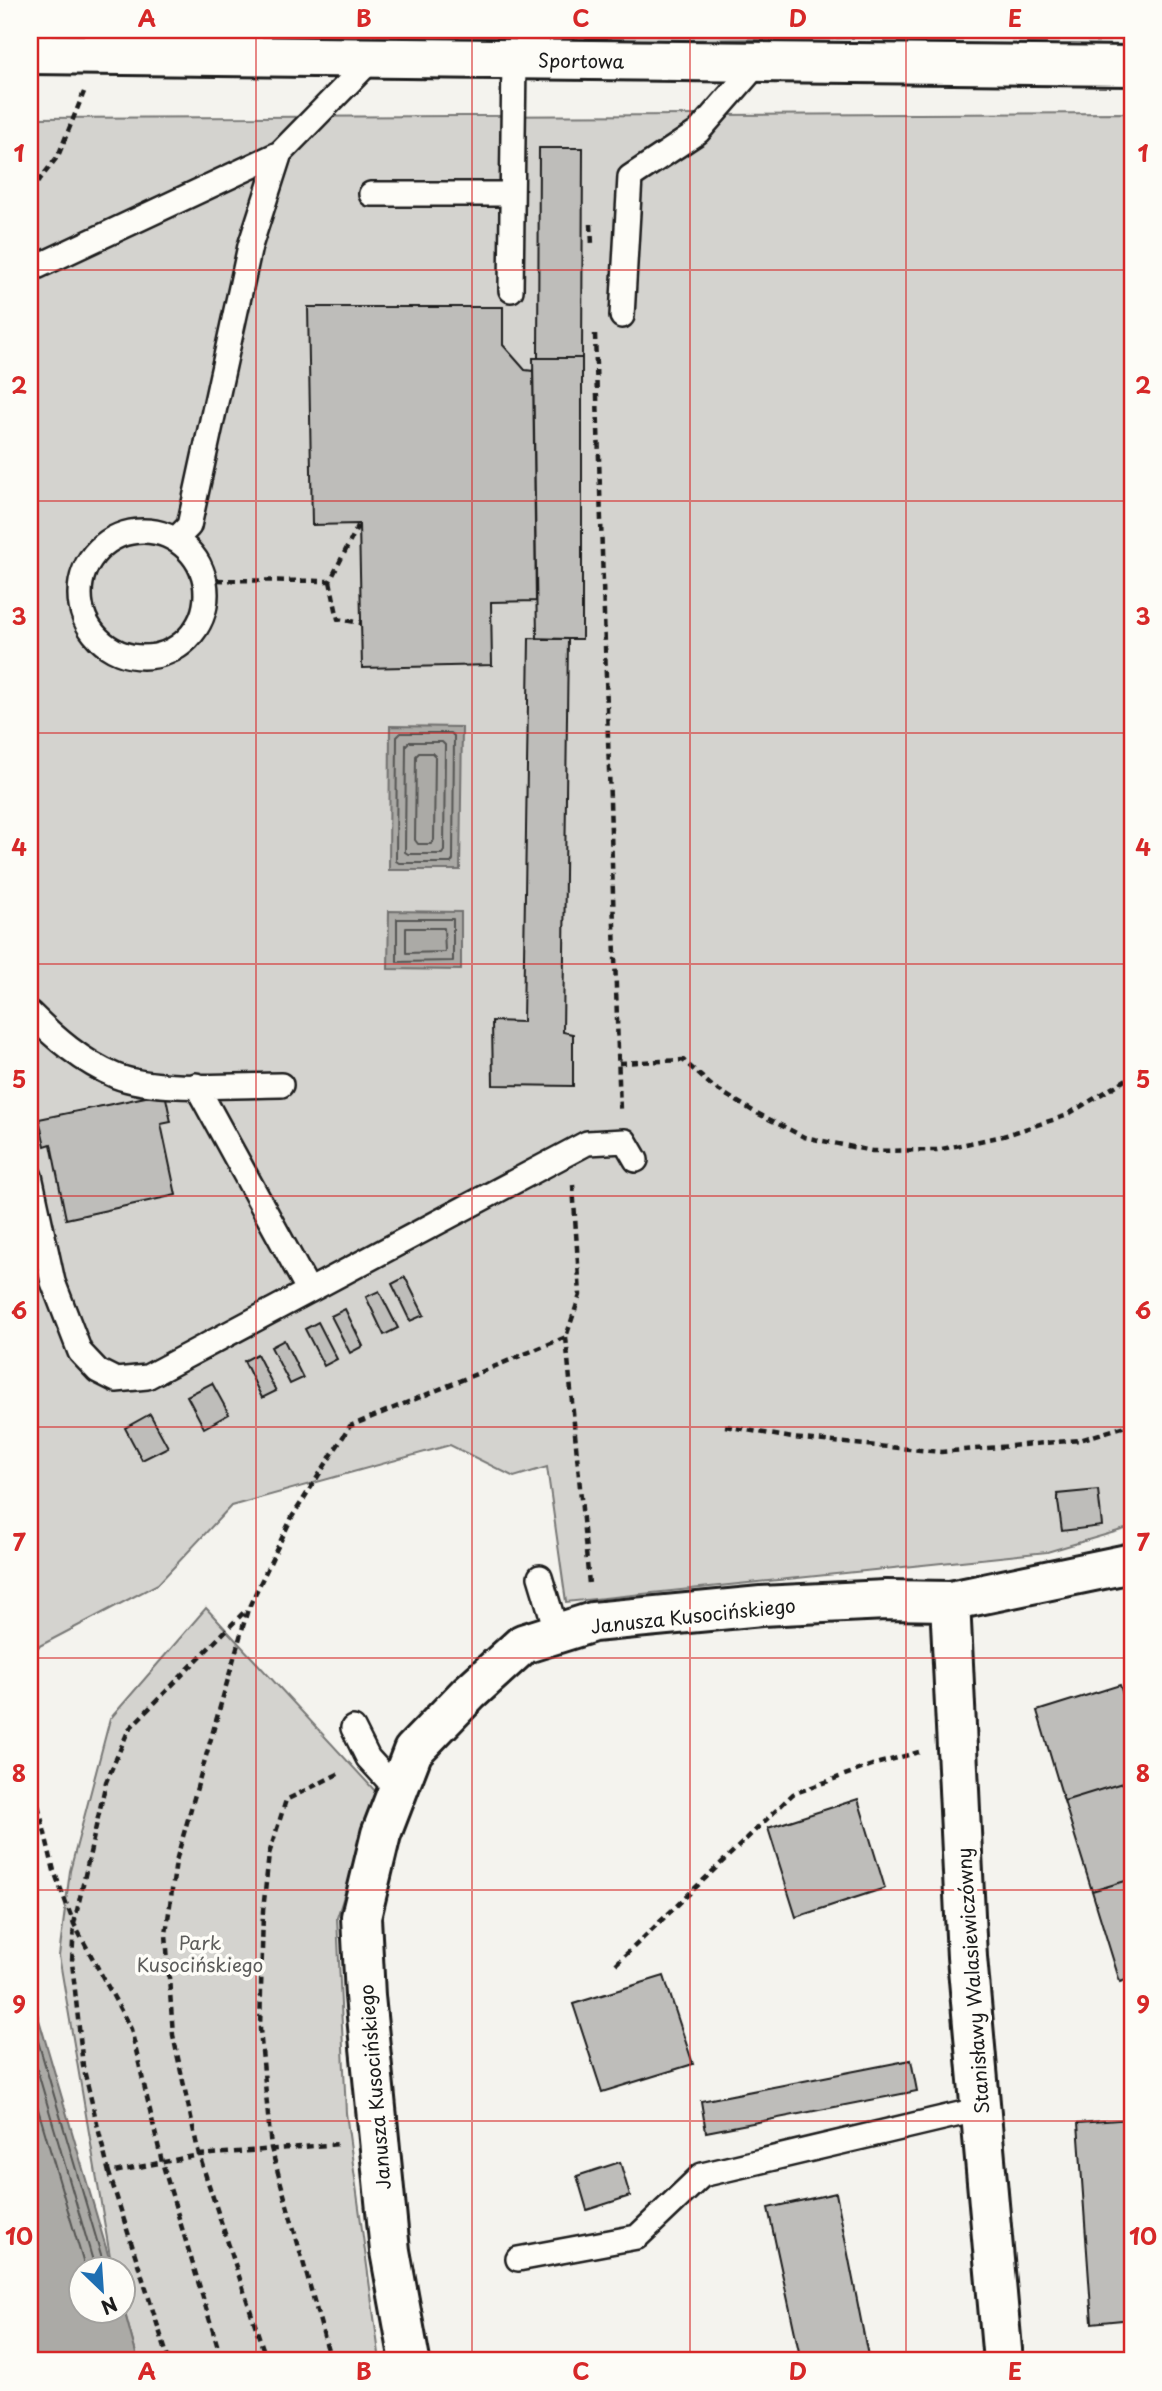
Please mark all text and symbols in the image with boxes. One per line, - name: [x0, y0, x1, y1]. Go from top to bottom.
- text: A: [138, 0, 156, 35]
- text: B: [356, 0, 372, 35]
- text: C: [572, 0, 590, 35]
- text: D: [789, 0, 807, 35]
- text: E: [1008, 0, 1022, 35]
- street label: Sportowa: [538, 45, 625, 75]
- text: 1: [14, 135, 25, 170]
- text: 1: [1138, 135, 1149, 170]
- text: 2: [11, 367, 27, 402]
- text: 2: [1135, 367, 1151, 402]
- text: 3: [11, 598, 27, 633]
- text: 3: [1135, 598, 1151, 633]
- text: 4: [11, 829, 27, 864]
- text: 4: [1135, 829, 1151, 864]
- text: 5: [12, 1061, 26, 1096]
- text: 5: [1136, 1061, 1150, 1096]
- text: 6: [11, 1292, 27, 1327]
- text: 6: [1135, 1292, 1151, 1327]
- text: 7: [12, 1524, 26, 1559]
- text: 7: [1136, 1524, 1150, 1559]
- street label: Janusza Kusocińskiego: [589, 1590, 797, 1640]
- text: 8: [12, 1755, 26, 1790]
- text: 8: [1136, 1755, 1150, 1790]
- street label: Stanisławy Walasiewiczówny: [949, 1847, 995, 2115]
- park label: Park Kusocińskiego: [137, 1928, 263, 1978]
- street label: Janusza Kusocińskiego: [351, 1983, 397, 2191]
- text: 9: [12, 1986, 26, 2021]
- text: 9: [1136, 1986, 1150, 2021]
- text: 10: [5, 2218, 33, 2253]
- text: 10: [1129, 2218, 1157, 2253]
- north arrow: [66, 2254, 136, 2324]
- text: N: [97, 2290, 122, 2322]
- text: A: [138, 2353, 156, 2388]
- text: B: [356, 2353, 372, 2388]
- text: C: [572, 2353, 590, 2388]
- text: D: [789, 2353, 807, 2388]
- text: E: [1008, 2353, 1022, 2388]

